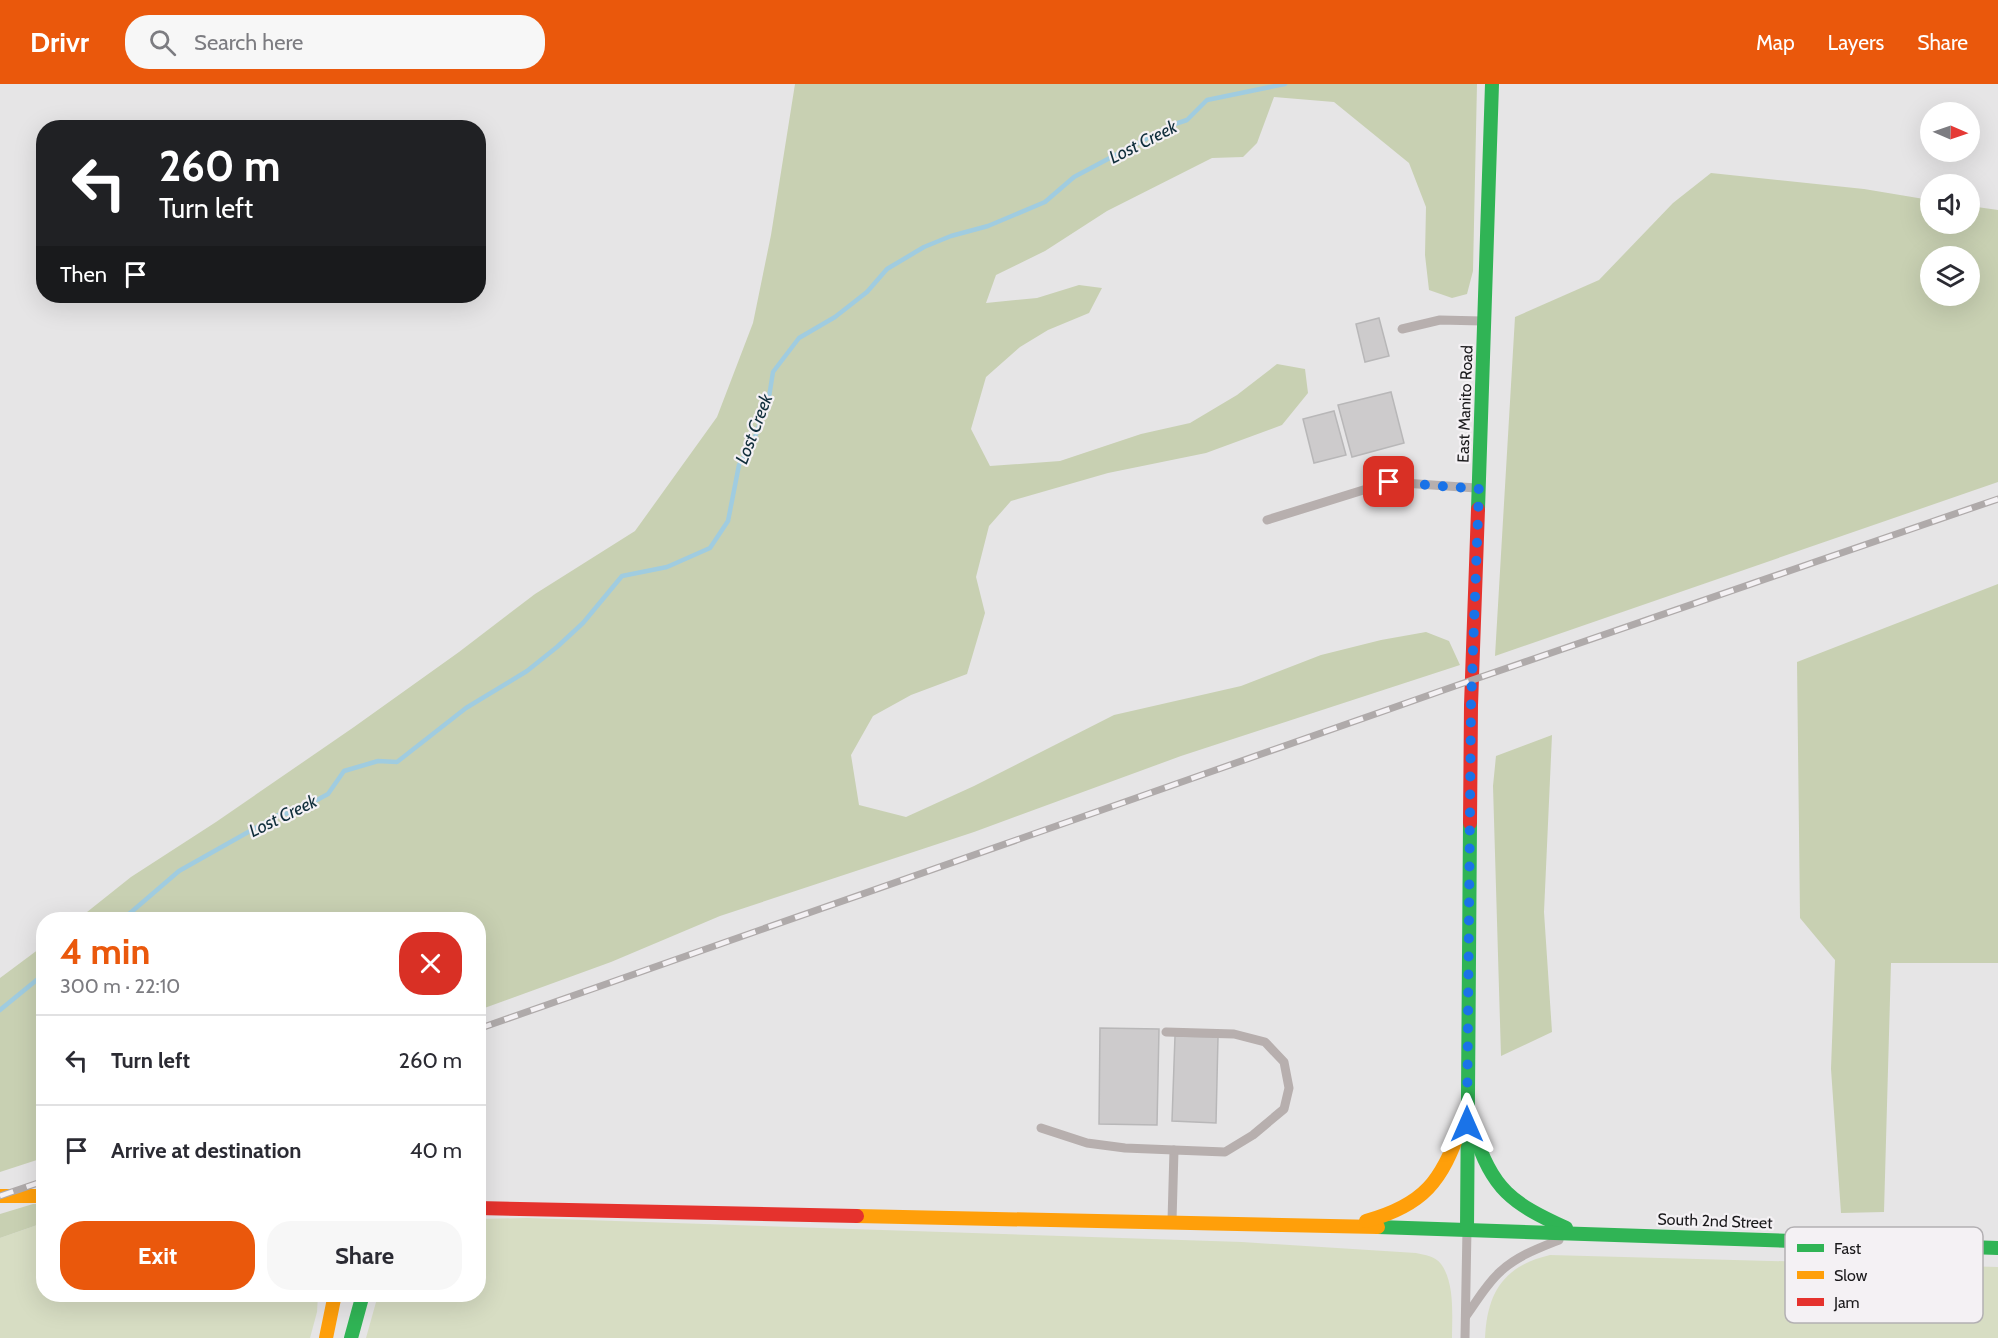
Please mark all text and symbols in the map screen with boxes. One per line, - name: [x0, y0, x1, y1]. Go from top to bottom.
- search box: [125, 15, 545, 69]
- text: Drivr: [30, 25, 89, 59]
- icon: search: [146, 26, 179, 59]
- text: Search here: [194, 29, 303, 56]
- text: Map: [1756, 30, 1795, 55]
- text: Layers: [1828, 30, 1884, 55]
- text: Share: [1917, 30, 1968, 55]
- north arrow: [1920, 102, 1980, 162]
- map controls: [1920, 102, 1980, 306]
- water label: Lost Creek: [1105, 115, 1182, 168]
- text: 260 m: [159, 140, 280, 192]
- icon: left: [60, 144, 138, 222]
- button: sound: [1920, 174, 1980, 234]
- text: Turn left: [159, 192, 253, 225]
- button: layers: [1920, 246, 1980, 306]
- icon: arrive: [119, 258, 152, 291]
- text: Then: [60, 261, 107, 288]
- street label: East Manito Road: [1453, 345, 1477, 463]
- water label: Lost Creek: [731, 390, 778, 467]
- pin: [1363, 456, 1414, 507]
- icon: arrive: [1372, 465, 1405, 498]
- water label: Lost Creek: [245, 789, 322, 842]
- text: 4 min: [60, 929, 150, 973]
- button: close: [399, 932, 462, 995]
- text: 300 m · 22:10: [60, 974, 180, 998]
- icon: left: [60, 1044, 93, 1077]
- text: Turn left: [111, 1047, 190, 1074]
- text: 260 m: [398, 1047, 462, 1074]
- position arrow: [1435, 1092, 1499, 1156]
- icon: arrive: [60, 1134, 93, 1167]
- text: Arrive at destination: [111, 1137, 301, 1164]
- text: 40 m: [410, 1137, 462, 1164]
- street label: South 2nd Street: [1657, 1209, 1773, 1233]
- button: Exit: [60, 1221, 255, 1290]
- button: Share: [267, 1221, 462, 1290]
- legend: [1785, 1227, 1983, 1323]
- text: Fast: [1834, 1239, 1862, 1258]
- text: Slow: [1834, 1266, 1868, 1285]
- text: Jam: [1833, 1293, 1860, 1312]

